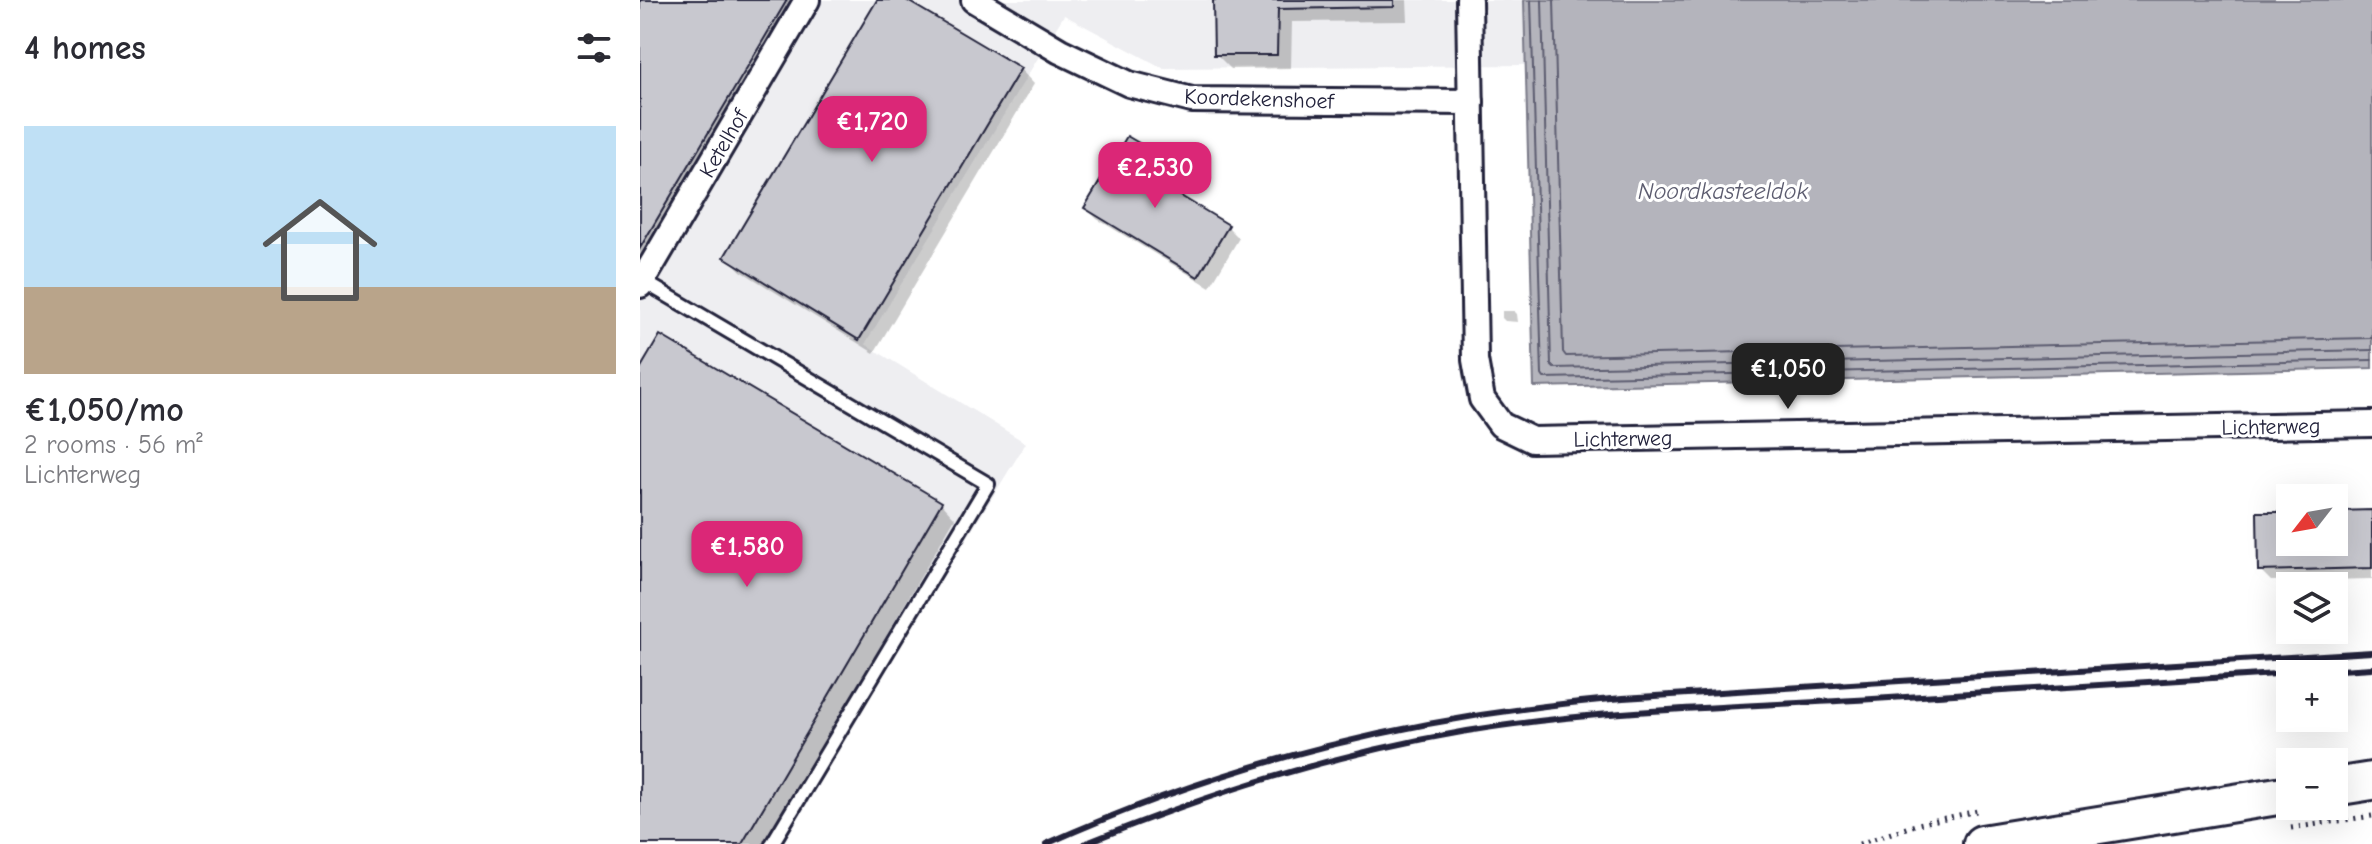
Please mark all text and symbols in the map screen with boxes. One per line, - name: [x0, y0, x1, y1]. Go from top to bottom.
- icon: filters: [572, 26, 616, 70]
- text: 4 homes: [24, 28, 146, 68]
- street label: Koordekenshoef: [1184, 83, 1336, 115]
- pin: €1,720: [807, 96, 937, 164]
- street label: Ketelhof: [694, 103, 755, 182]
- text: €1,720: [836, 107, 908, 137]
- pin: €2,530: [1090, 142, 1220, 210]
- text: €2,530: [1116, 153, 1194, 183]
- water label: Noordkasteeldok: [1638, 177, 1809, 205]
- icon: home: [248, 178, 392, 322]
- pin: €1,050: [1723, 343, 1853, 411]
- text: €1,050: [1750, 354, 1826, 384]
- text: €1,050/mo: [24, 390, 184, 430]
- street label: Lichterweg: [2221, 413, 2321, 441]
- street label: Lichterweg: [1573, 425, 1673, 453]
- text: 2 rooms · 56 m²: [24, 430, 203, 460]
- text: Lichterweg: [24, 460, 141, 490]
- north arrow: [2276, 484, 2348, 556]
- map controls: [2276, 484, 2348, 820]
- pin: €1,580: [682, 521, 812, 589]
- text: €1,580: [709, 532, 785, 562]
- button: layers: [2276, 572, 2348, 644]
- button: +: [2276, 660, 2348, 732]
- button: −: [2276, 748, 2348, 820]

